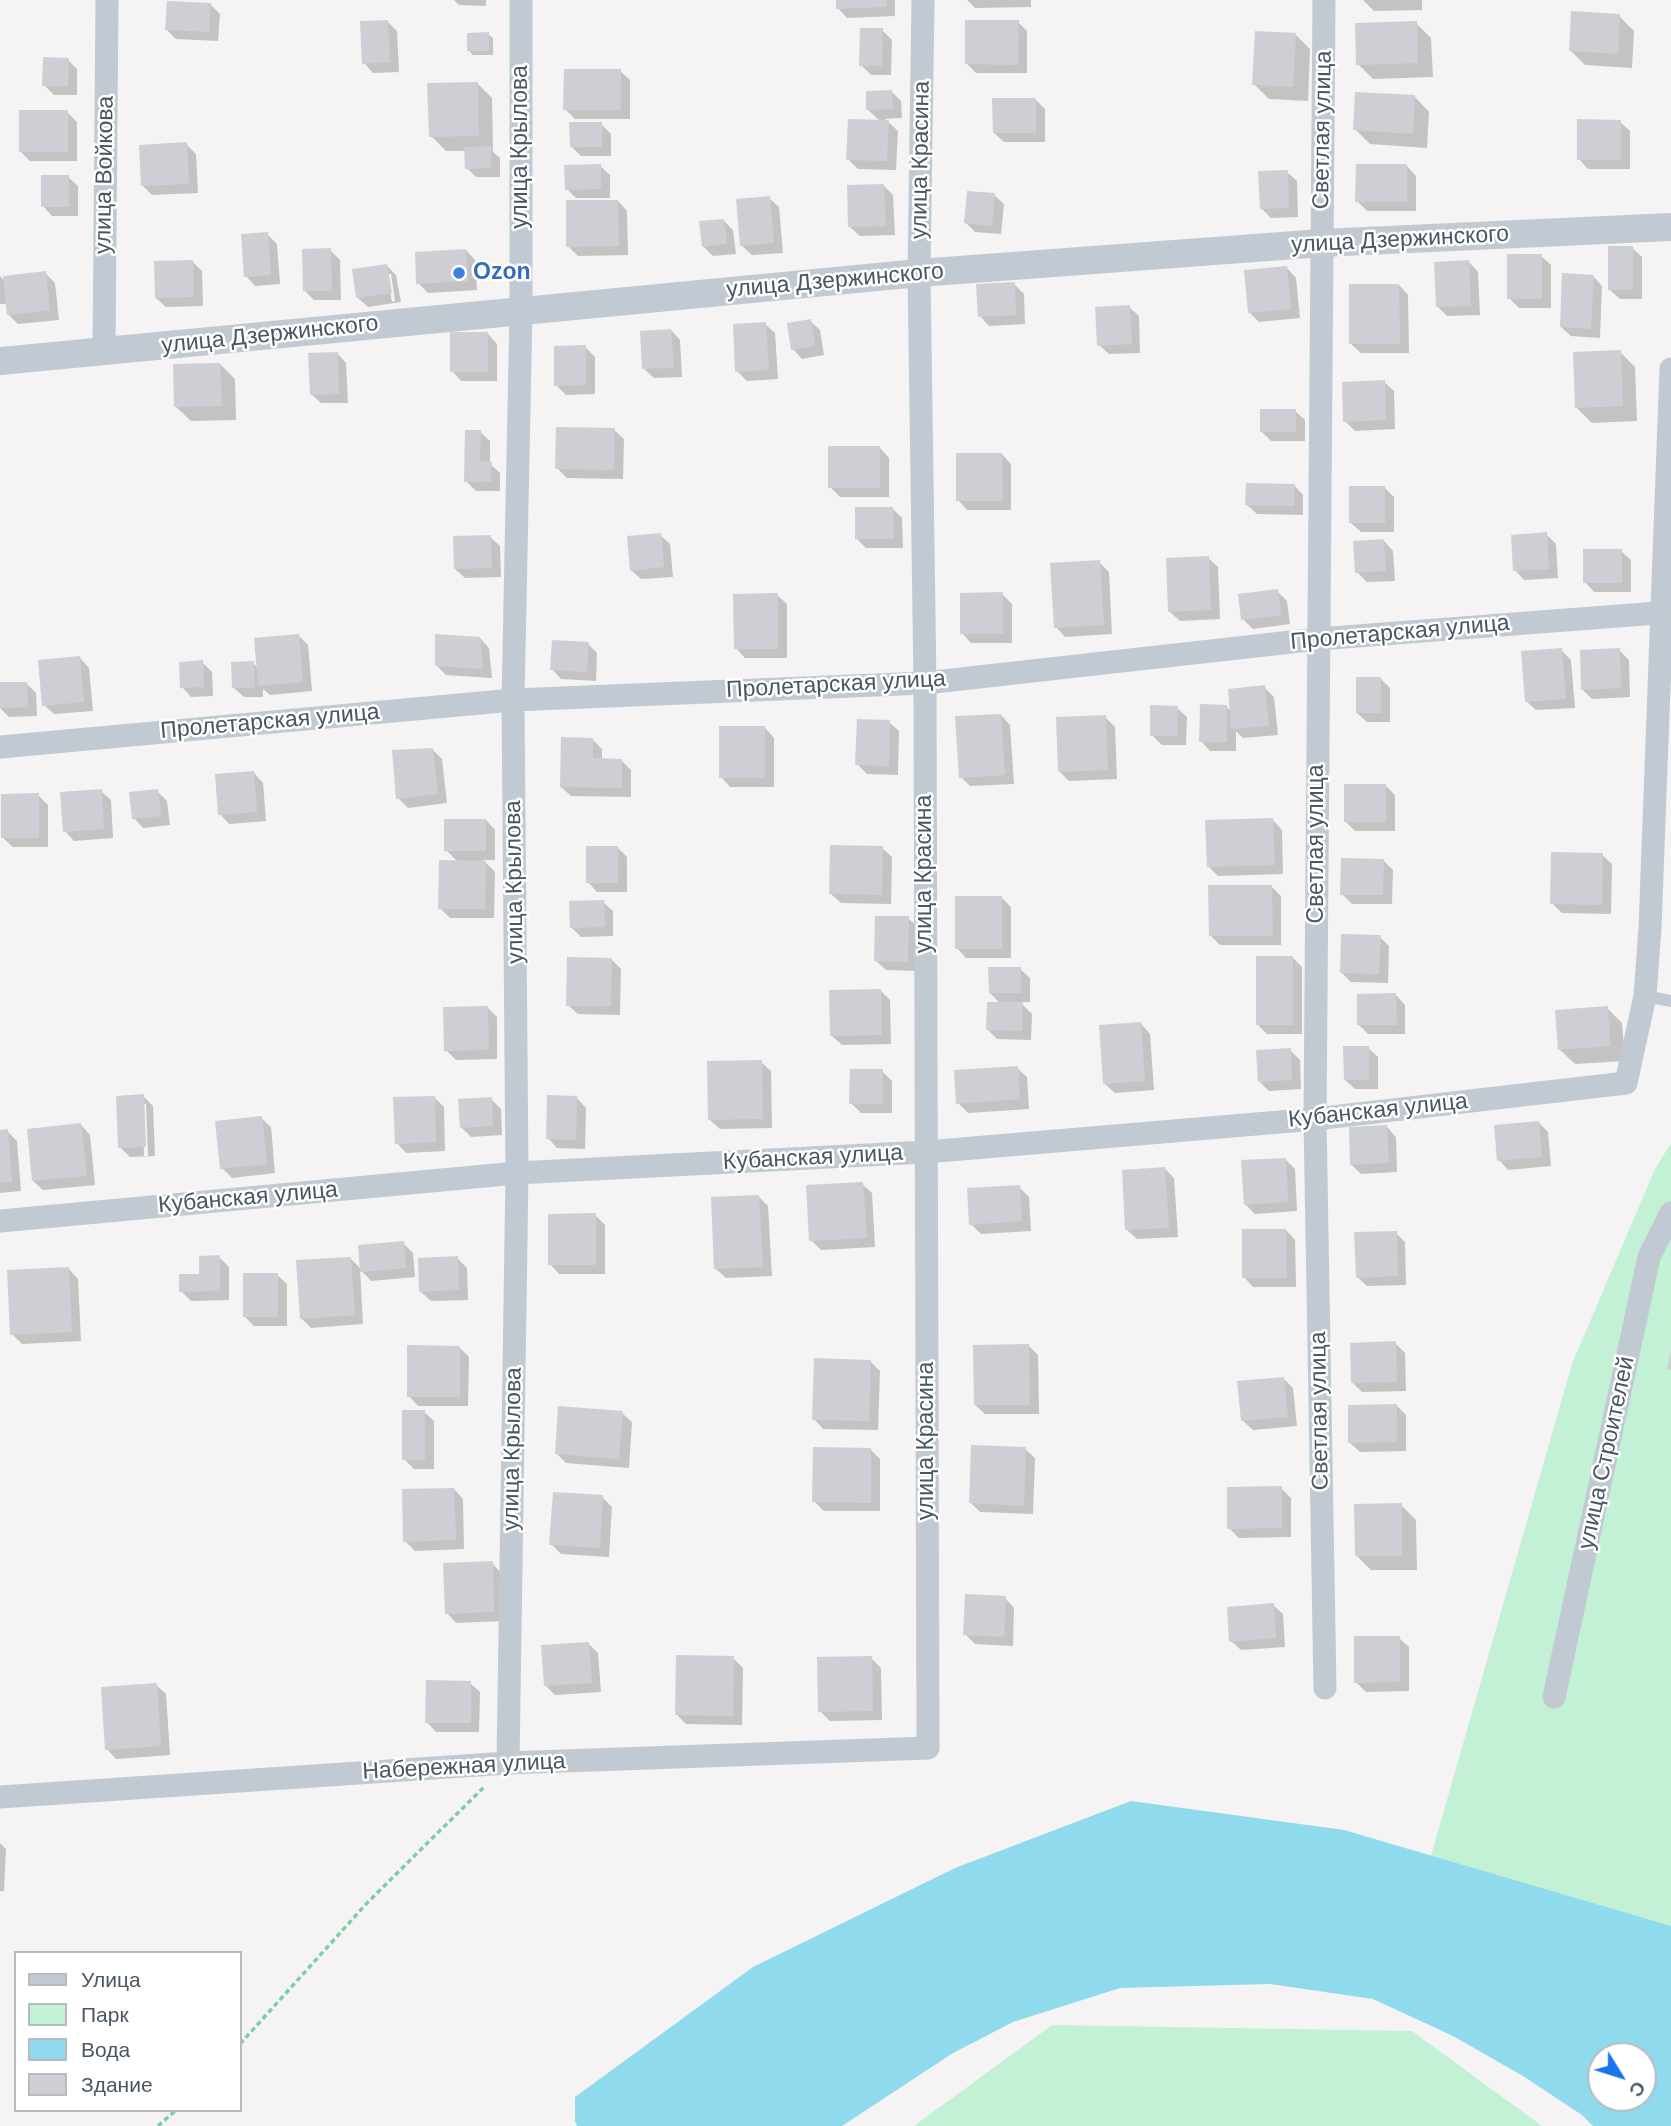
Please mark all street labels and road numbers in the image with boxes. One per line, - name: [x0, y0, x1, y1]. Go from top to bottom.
- street label: Светлая улица: [1308, 50, 1338, 210]
- street label: улица Крылова: [507, 65, 535, 229]
- street label: улица Красина: [906, 81, 936, 239]
- street label: улица Войкова: [90, 96, 120, 254]
- street label: улица Дзержинского: [1290, 221, 1510, 259]
- street label: улица Дзержинского: [725, 258, 945, 304]
- street label: улица Дзержинского: [160, 310, 380, 360]
- street label: Пролетарская улица: [1289, 610, 1511, 656]
- street label: Пролетарская улица: [726, 665, 946, 705]
- street label: Пролетарская улица: [159, 699, 381, 745]
- street label: Светлая улица: [1303, 765, 1331, 923]
- street label: улица Красина: [911, 795, 939, 953]
- street label: улица Крылова: [500, 800, 530, 964]
- street label: Кубанская улица: [1287, 1088, 1469, 1134]
- street label: Кубанская улица: [722, 1140, 904, 1176]
- street label: Кубанская улица: [157, 1176, 339, 1220]
- street label: Светлая улица: [1305, 1331, 1335, 1491]
- street label: улица Строителей: [1573, 1354, 1641, 1552]
- street label: улица Красина: [913, 1362, 941, 1520]
- street label: улица Крылова: [498, 1367, 528, 1531]
- street label: Набережная улица: [362, 1748, 566, 1786]

